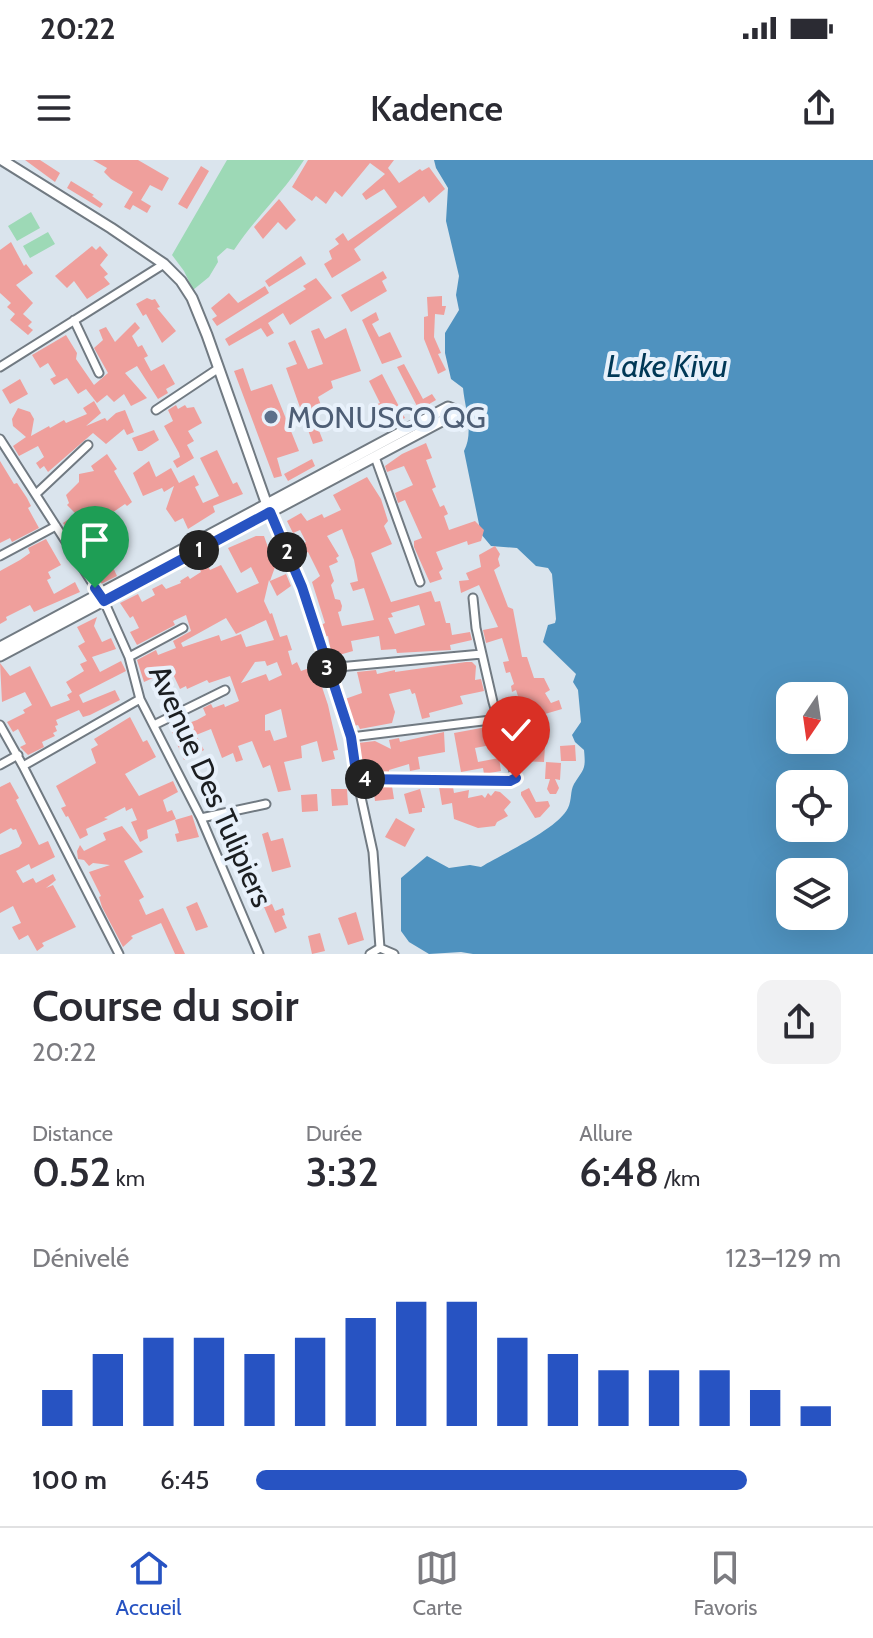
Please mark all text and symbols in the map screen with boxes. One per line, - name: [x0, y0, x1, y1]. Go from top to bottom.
- text: 20:22: [40, 10, 115, 47]
- icon: menu: [32, 86, 76, 130]
- text: Kadence: [370, 86, 503, 130]
- icon: share: [797, 86, 841, 130]
- water label: Lake Kivu: [606, 346, 728, 385]
- place label: MONUSCO QG: [287, 399, 486, 436]
- marker: MONUSCO QG: [262, 408, 280, 426]
- pin: [61, 506, 129, 588]
- icon: arrive: [73, 518, 117, 562]
- pin: 1: [179, 530, 219, 570]
- pin: 2: [267, 532, 307, 572]
- text: 1: [195, 536, 203, 563]
- text: 2: [281, 538, 293, 565]
- pin: 3: [307, 648, 347, 688]
- text: 3: [321, 654, 333, 681]
- street label: Avenue Des Tulipiers: [141, 659, 281, 913]
- north arrow: [776, 682, 848, 754]
- map controls: [776, 682, 848, 930]
- pin: [482, 696, 550, 778]
- icon: check: [494, 708, 538, 752]
- pin: 4: [345, 759, 385, 799]
- text: 4: [358, 765, 372, 792]
- button: locate: [776, 770, 848, 842]
- button: layers: [776, 858, 848, 930]
- text: Course du soir: [32, 979, 299, 1032]
- button: share: [757, 980, 841, 1064]
- text: 20:22: [32, 1036, 96, 1068]
- text: Distance: [32, 1120, 113, 1147]
- text: Durée: [306, 1120, 362, 1147]
- text: Allure: [579, 1120, 633, 1147]
- text: 0.52: [32, 1147, 111, 1196]
- text: 3:32: [306, 1147, 379, 1196]
- text: 6:48: [579, 1147, 659, 1196]
- text: km: [111, 1165, 145, 1192]
- text: /km: [659, 1165, 700, 1192]
- text: Dénivelé: [32, 1242, 129, 1274]
- text: 123–129 m: [726, 1242, 841, 1274]
- text: 100 m: [32, 1464, 107, 1496]
- text: 6:45: [160, 1464, 209, 1496]
- tab: Accueil: [116, 1546, 181, 1621]
- tab: Carte: [413, 1546, 462, 1621]
- tab: Favoris: [693, 1546, 757, 1621]

